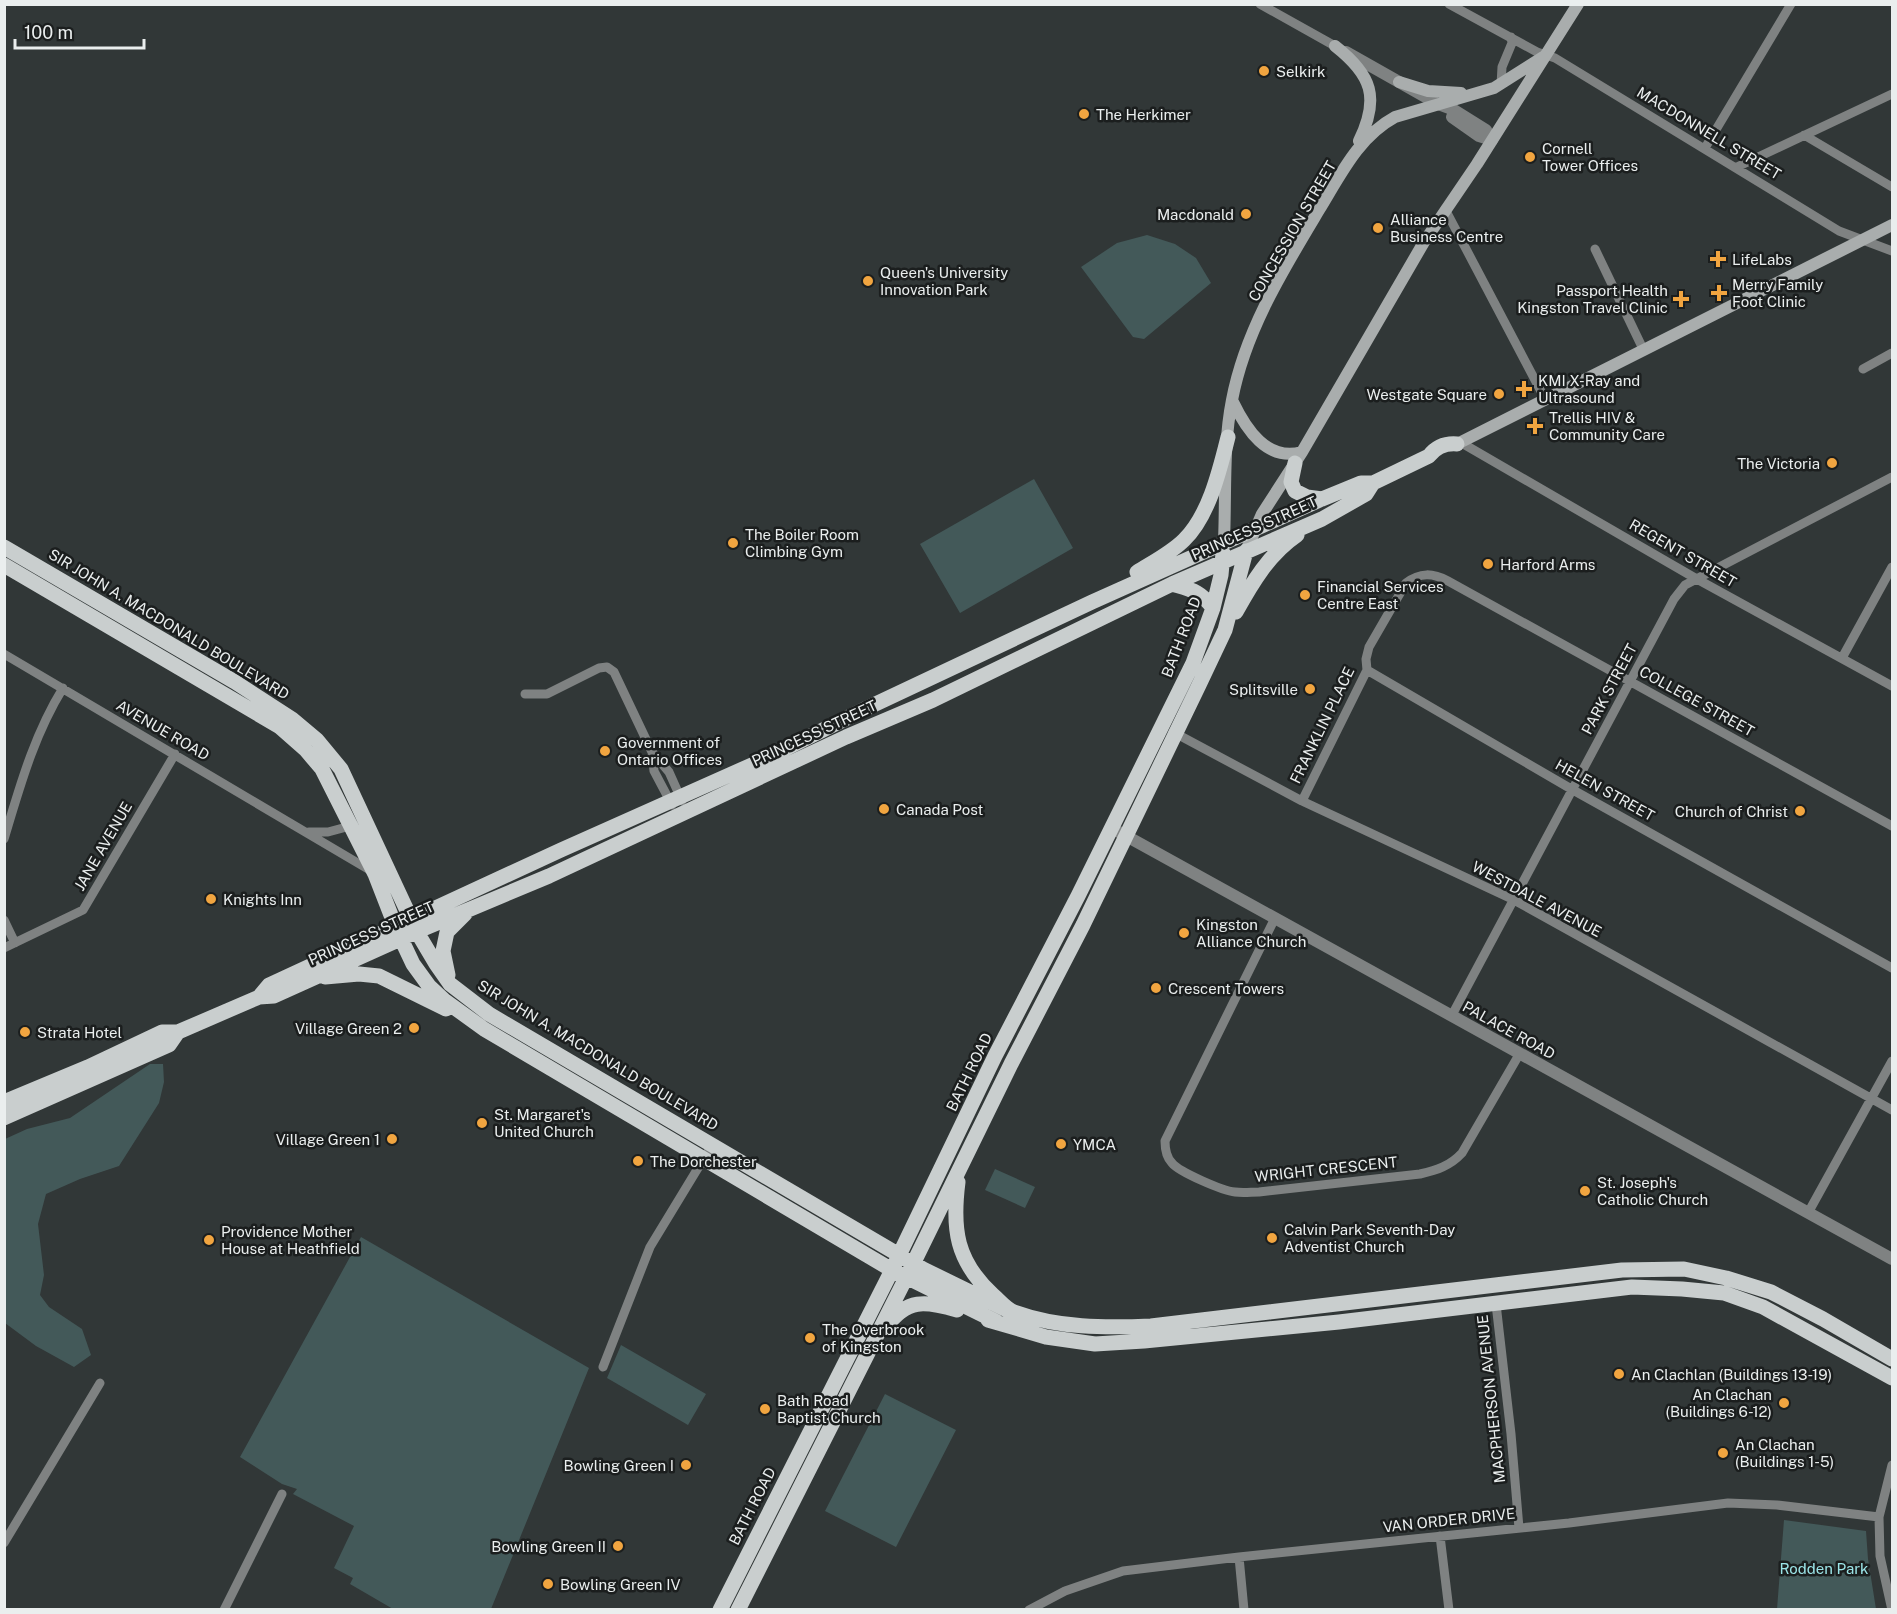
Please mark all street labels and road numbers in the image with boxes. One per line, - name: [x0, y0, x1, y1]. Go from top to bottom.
- street label: MACDONNELL STREET: [1634, 83, 1784, 183]
- street label: CONCESSION STREET: [1245, 158, 1339, 304]
- street label: PRINCESS STREET: [1189, 493, 1319, 563]
- street label: REGENT STREET: [1627, 516, 1739, 591]
- street label: SIR JOHN A. MACDONALD BOULEVARD: [46, 545, 292, 703]
- street label: BATH ROAD: [1158, 594, 1204, 680]
- street label: PARK STREET: [1578, 641, 1640, 737]
- street label: COLLEGE STREET: [1637, 662, 1757, 740]
- street label: FRANKLIN PLACE: [1286, 664, 1358, 786]
- street label: AVENUE ROAD: [113, 696, 213, 764]
- street label: PRINCESS STREET: [749, 697, 879, 769]
- street label: HELEN STREET: [1552, 756, 1658, 824]
- street label: JANE AVENUE: [71, 799, 135, 893]
- street label: WESTDALE AVENUE: [1469, 858, 1605, 940]
- street label: PRINCESS STREET: [306, 898, 436, 968]
- street label: SIR JOHN A. MACDONALD BOULEVARD: [475, 976, 721, 1134]
- street label: PALACE ROAD: [1460, 998, 1558, 1062]
- street label: BATH ROAD: [943, 1030, 995, 1114]
- street label: WRIGHT CRESCENT: [1254, 1153, 1398, 1185]
- street label: MACPHERSON AVENUE: [1474, 1314, 1508, 1484]
- street label: BATH ROAD: [725, 1464, 779, 1548]
- street label: VAN ORDER DRIVE: [1382, 1505, 1516, 1535]

